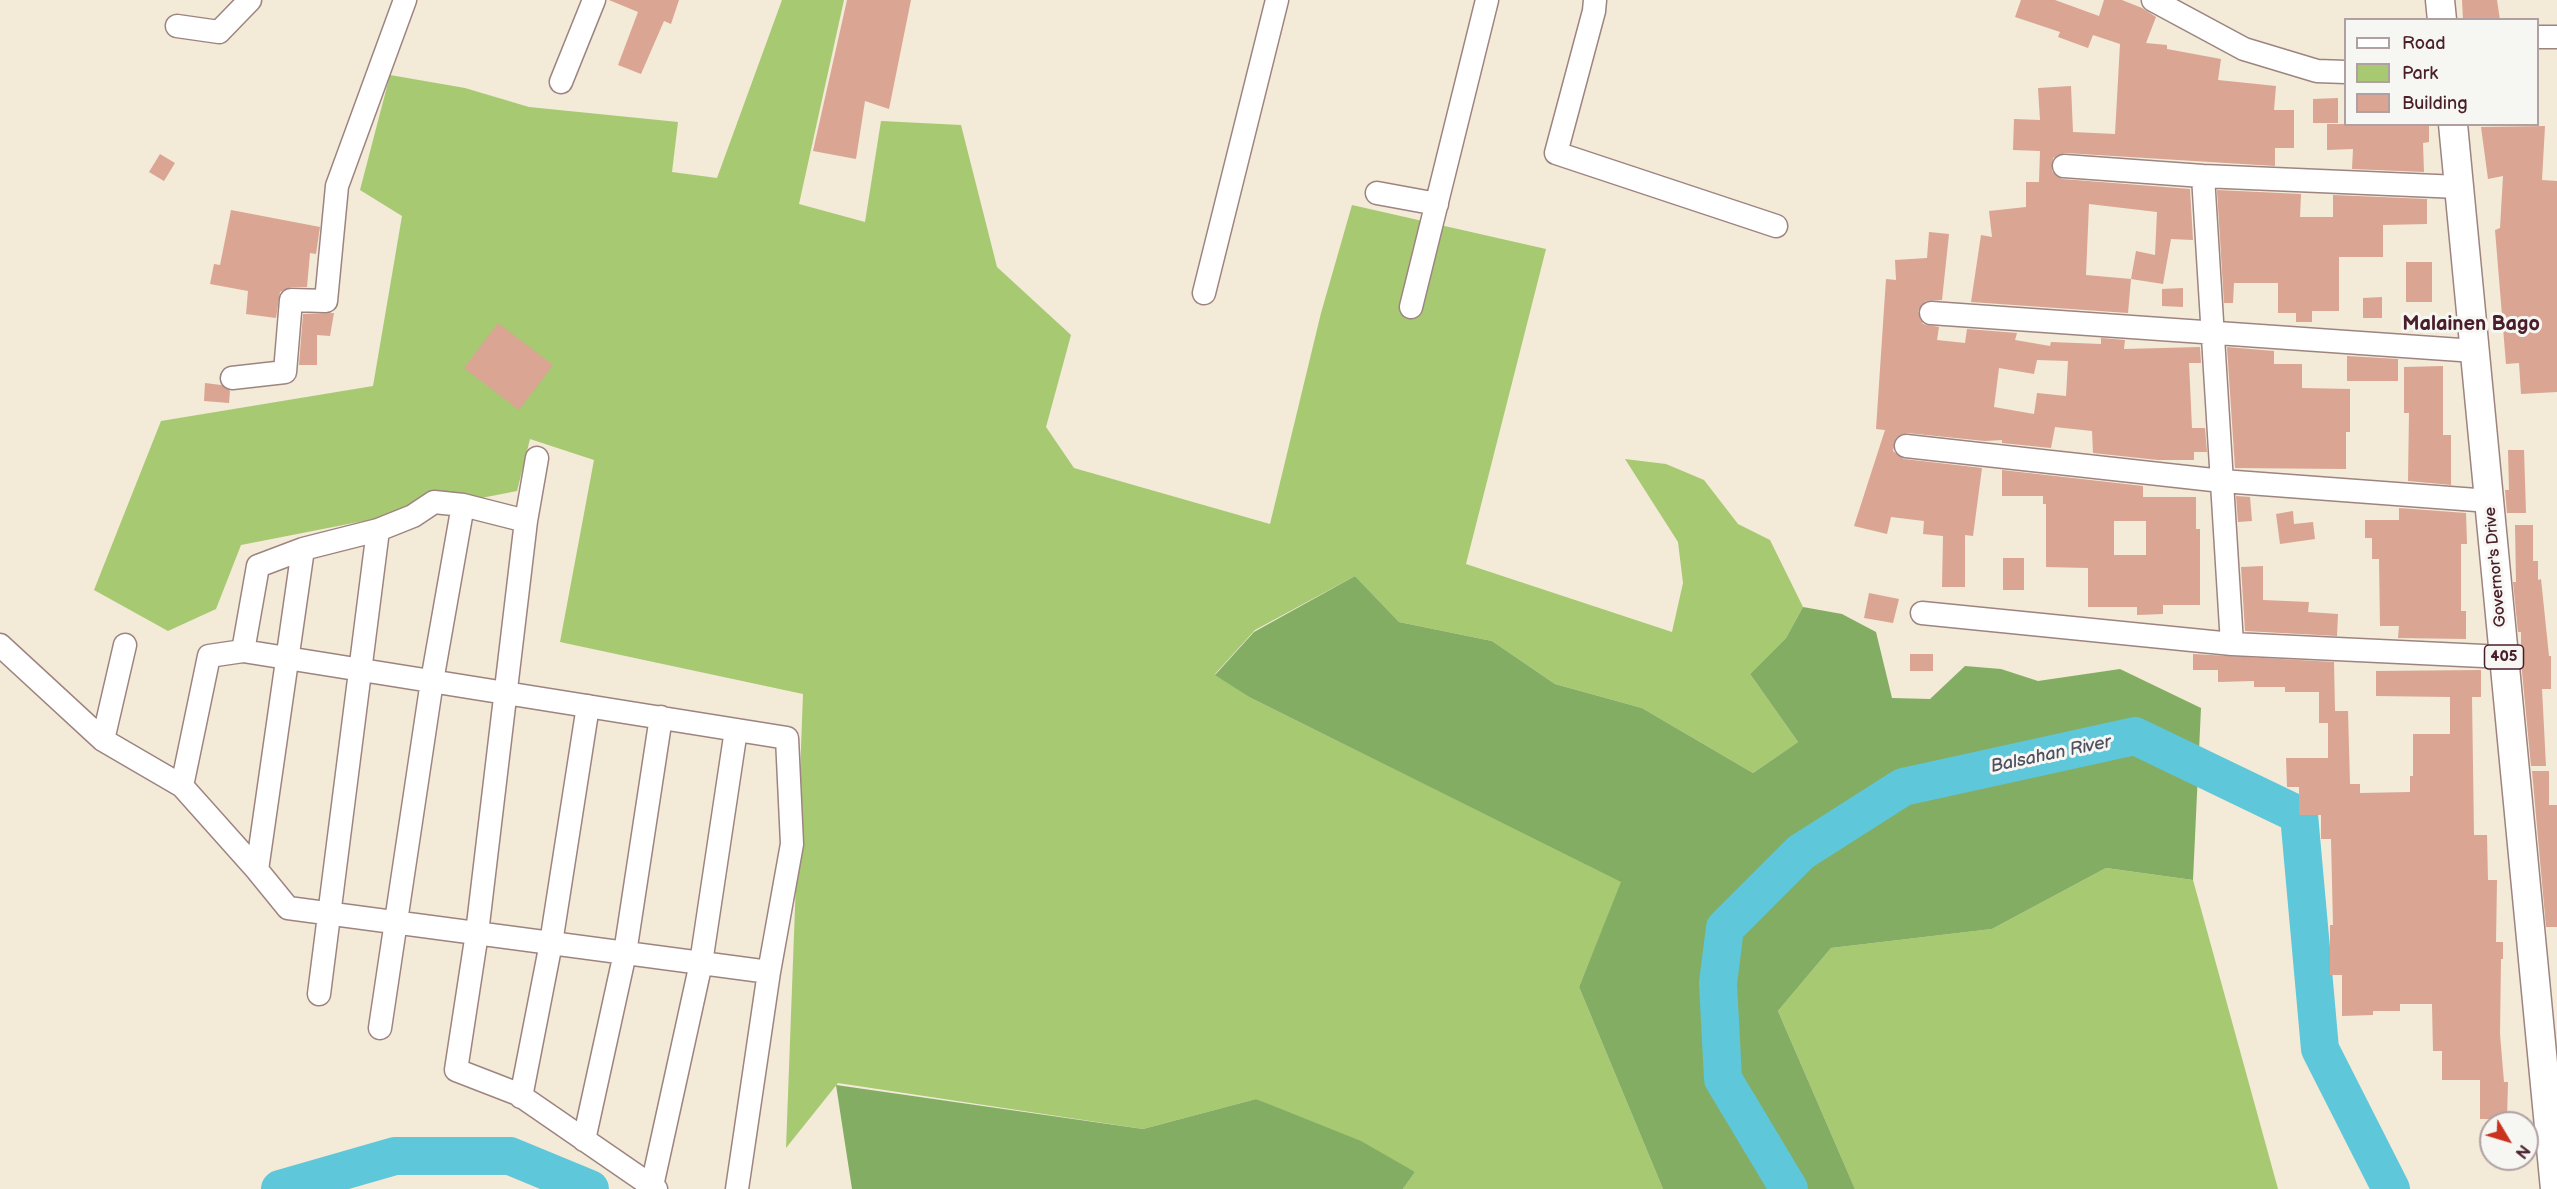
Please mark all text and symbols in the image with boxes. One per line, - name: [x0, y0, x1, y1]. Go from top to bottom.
- legend: [2344, 18, 2539, 126]
- text: Road: [2402, 33, 2446, 54]
- text: Park: [2402, 63, 2438, 84]
- text: Building: [2402, 93, 2468, 114]
- district label: Malainen Bago: [2402, 313, 2540, 337]
- street label: Governor's Drive: [2481, 506, 2511, 628]
- road number: 405: [2484, 645, 2524, 669]
- water label: Balsahan River: [1989, 732, 2113, 778]
- north arrow: [2479, 1111, 2539, 1171]
- text: N: [2511, 1141, 2533, 1162]

